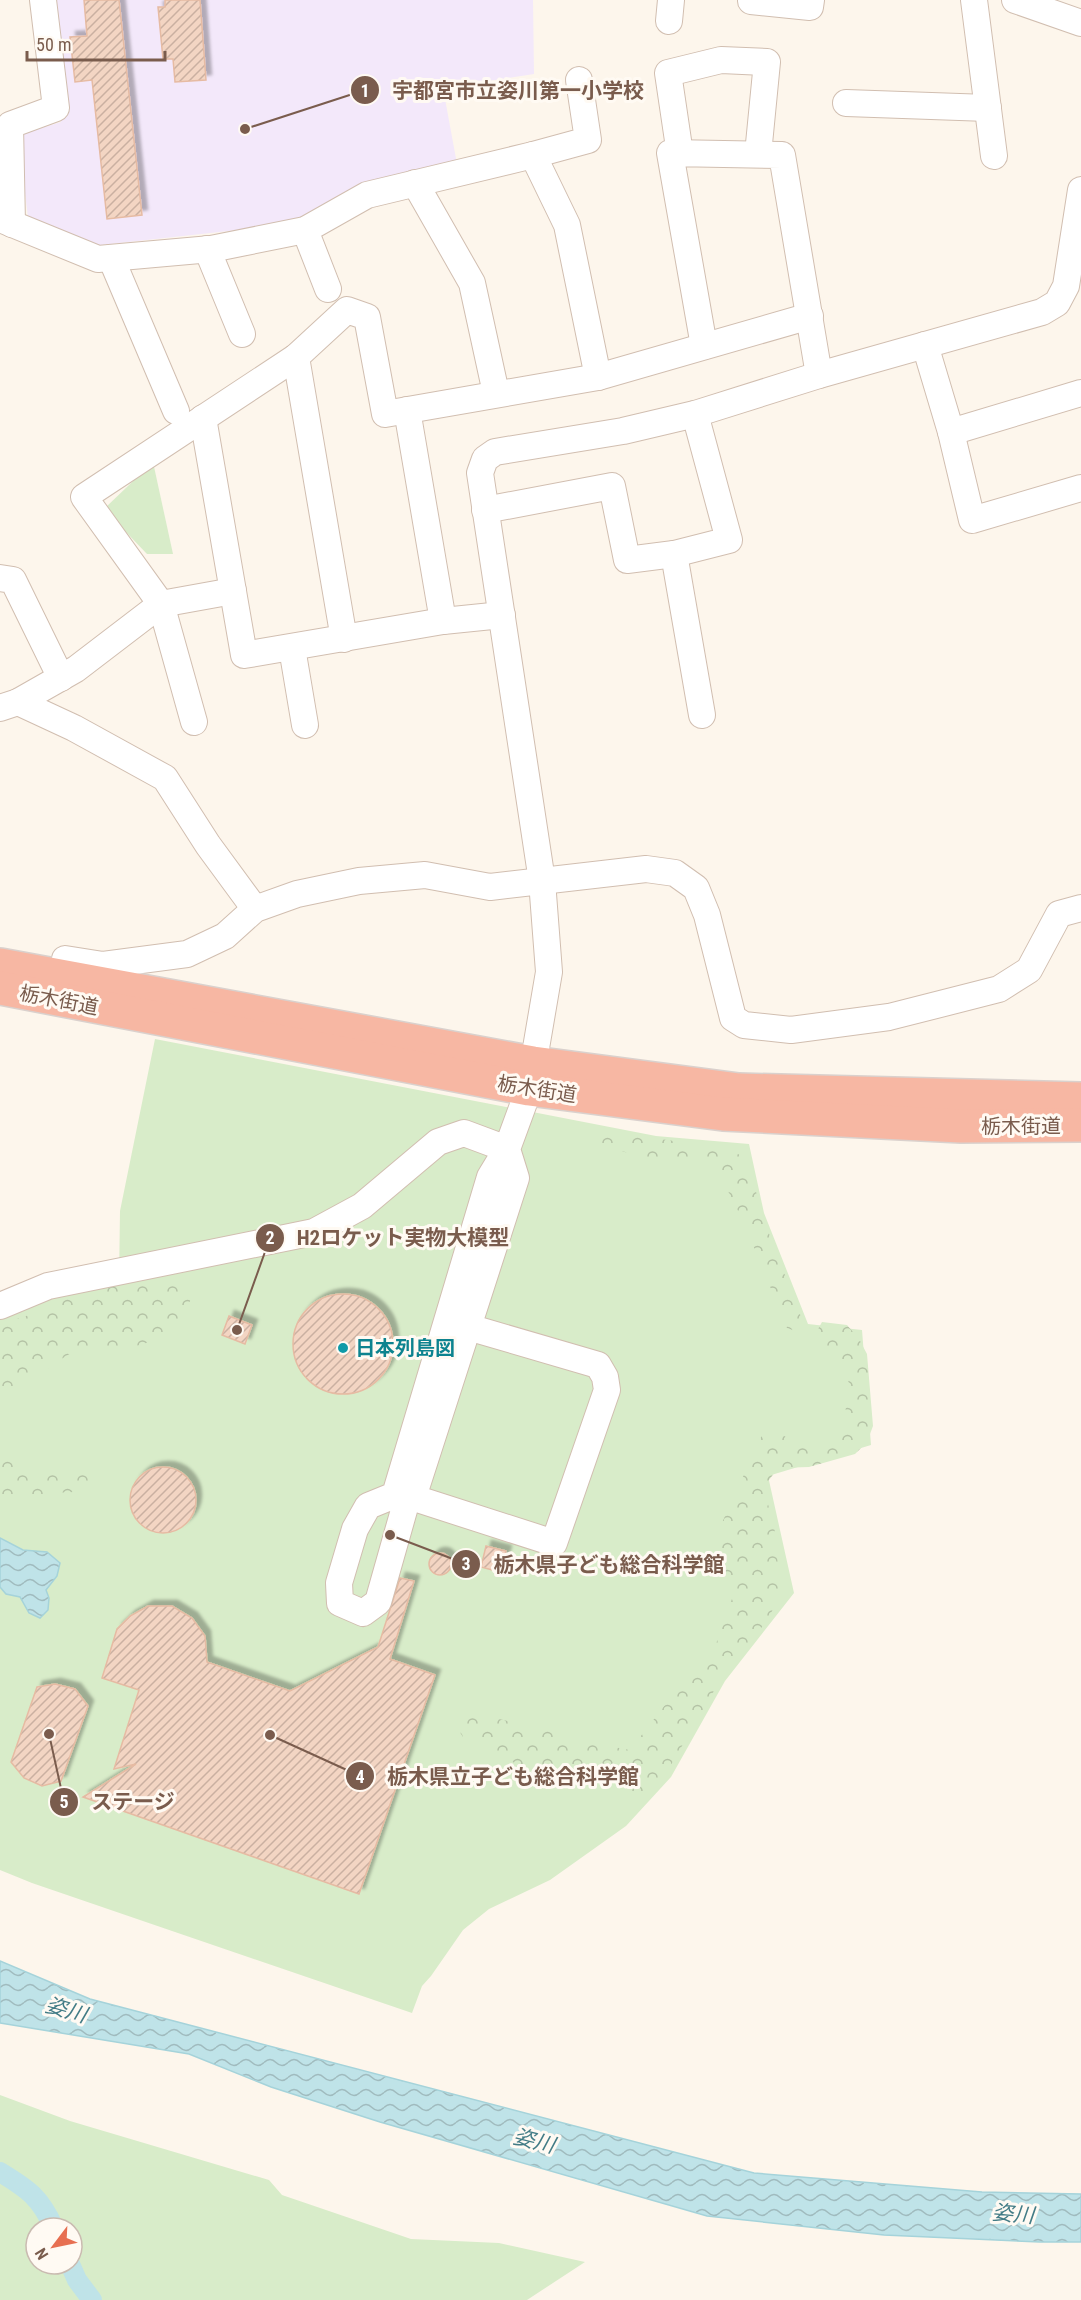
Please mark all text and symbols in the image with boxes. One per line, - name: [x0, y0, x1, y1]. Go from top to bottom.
- scale bar: [27, 24, 165, 62]
- text: 50 m: [36, 34, 71, 55]
- callout: 宇都宮市立姿川第一小学校: [350, 71, 656, 110]
- text: 宇都宮市立姿川第一小学校: [392, 79, 644, 103]
- text: 1: [360, 80, 370, 101]
- street label: 栃木街道: [17, 981, 101, 1019]
- street label: 栃木街道: [496, 1071, 578, 1107]
- street label: 栃木街道: [981, 1114, 1061, 1138]
- callout: H2ロケット実物大模型: [255, 1218, 522, 1257]
- text: H2ロケット実物大模型: [297, 1226, 509, 1250]
- text: 2: [265, 1227, 275, 1248]
- place label: 日本列島図: [355, 1336, 455, 1360]
- marker: 日本列島図: [336, 1341, 350, 1355]
- callout: 栃木県子ども総合科学館: [451, 1545, 736, 1584]
- text: 3: [461, 1553, 471, 1574]
- text: 栃木県子ども総合科学館: [494, 1553, 725, 1577]
- callout: 栃木県立子ども総合科学館: [345, 1757, 651, 1796]
- text: 栃木県立子ども総合科学館: [387, 1765, 639, 1789]
- text: 4: [355, 1766, 365, 1787]
- callout: ステージ: [49, 1782, 187, 1821]
- text: ステージ: [91, 1790, 175, 1814]
- text: 5: [59, 1791, 69, 1812]
- water label: 姿川: [43, 1993, 91, 2028]
- water label: 姿川: [511, 2124, 559, 2158]
- water label: 姿川: [991, 2200, 1037, 2228]
- north arrow: [24, 2216, 84, 2276]
- text: N: [31, 2244, 52, 2263]

